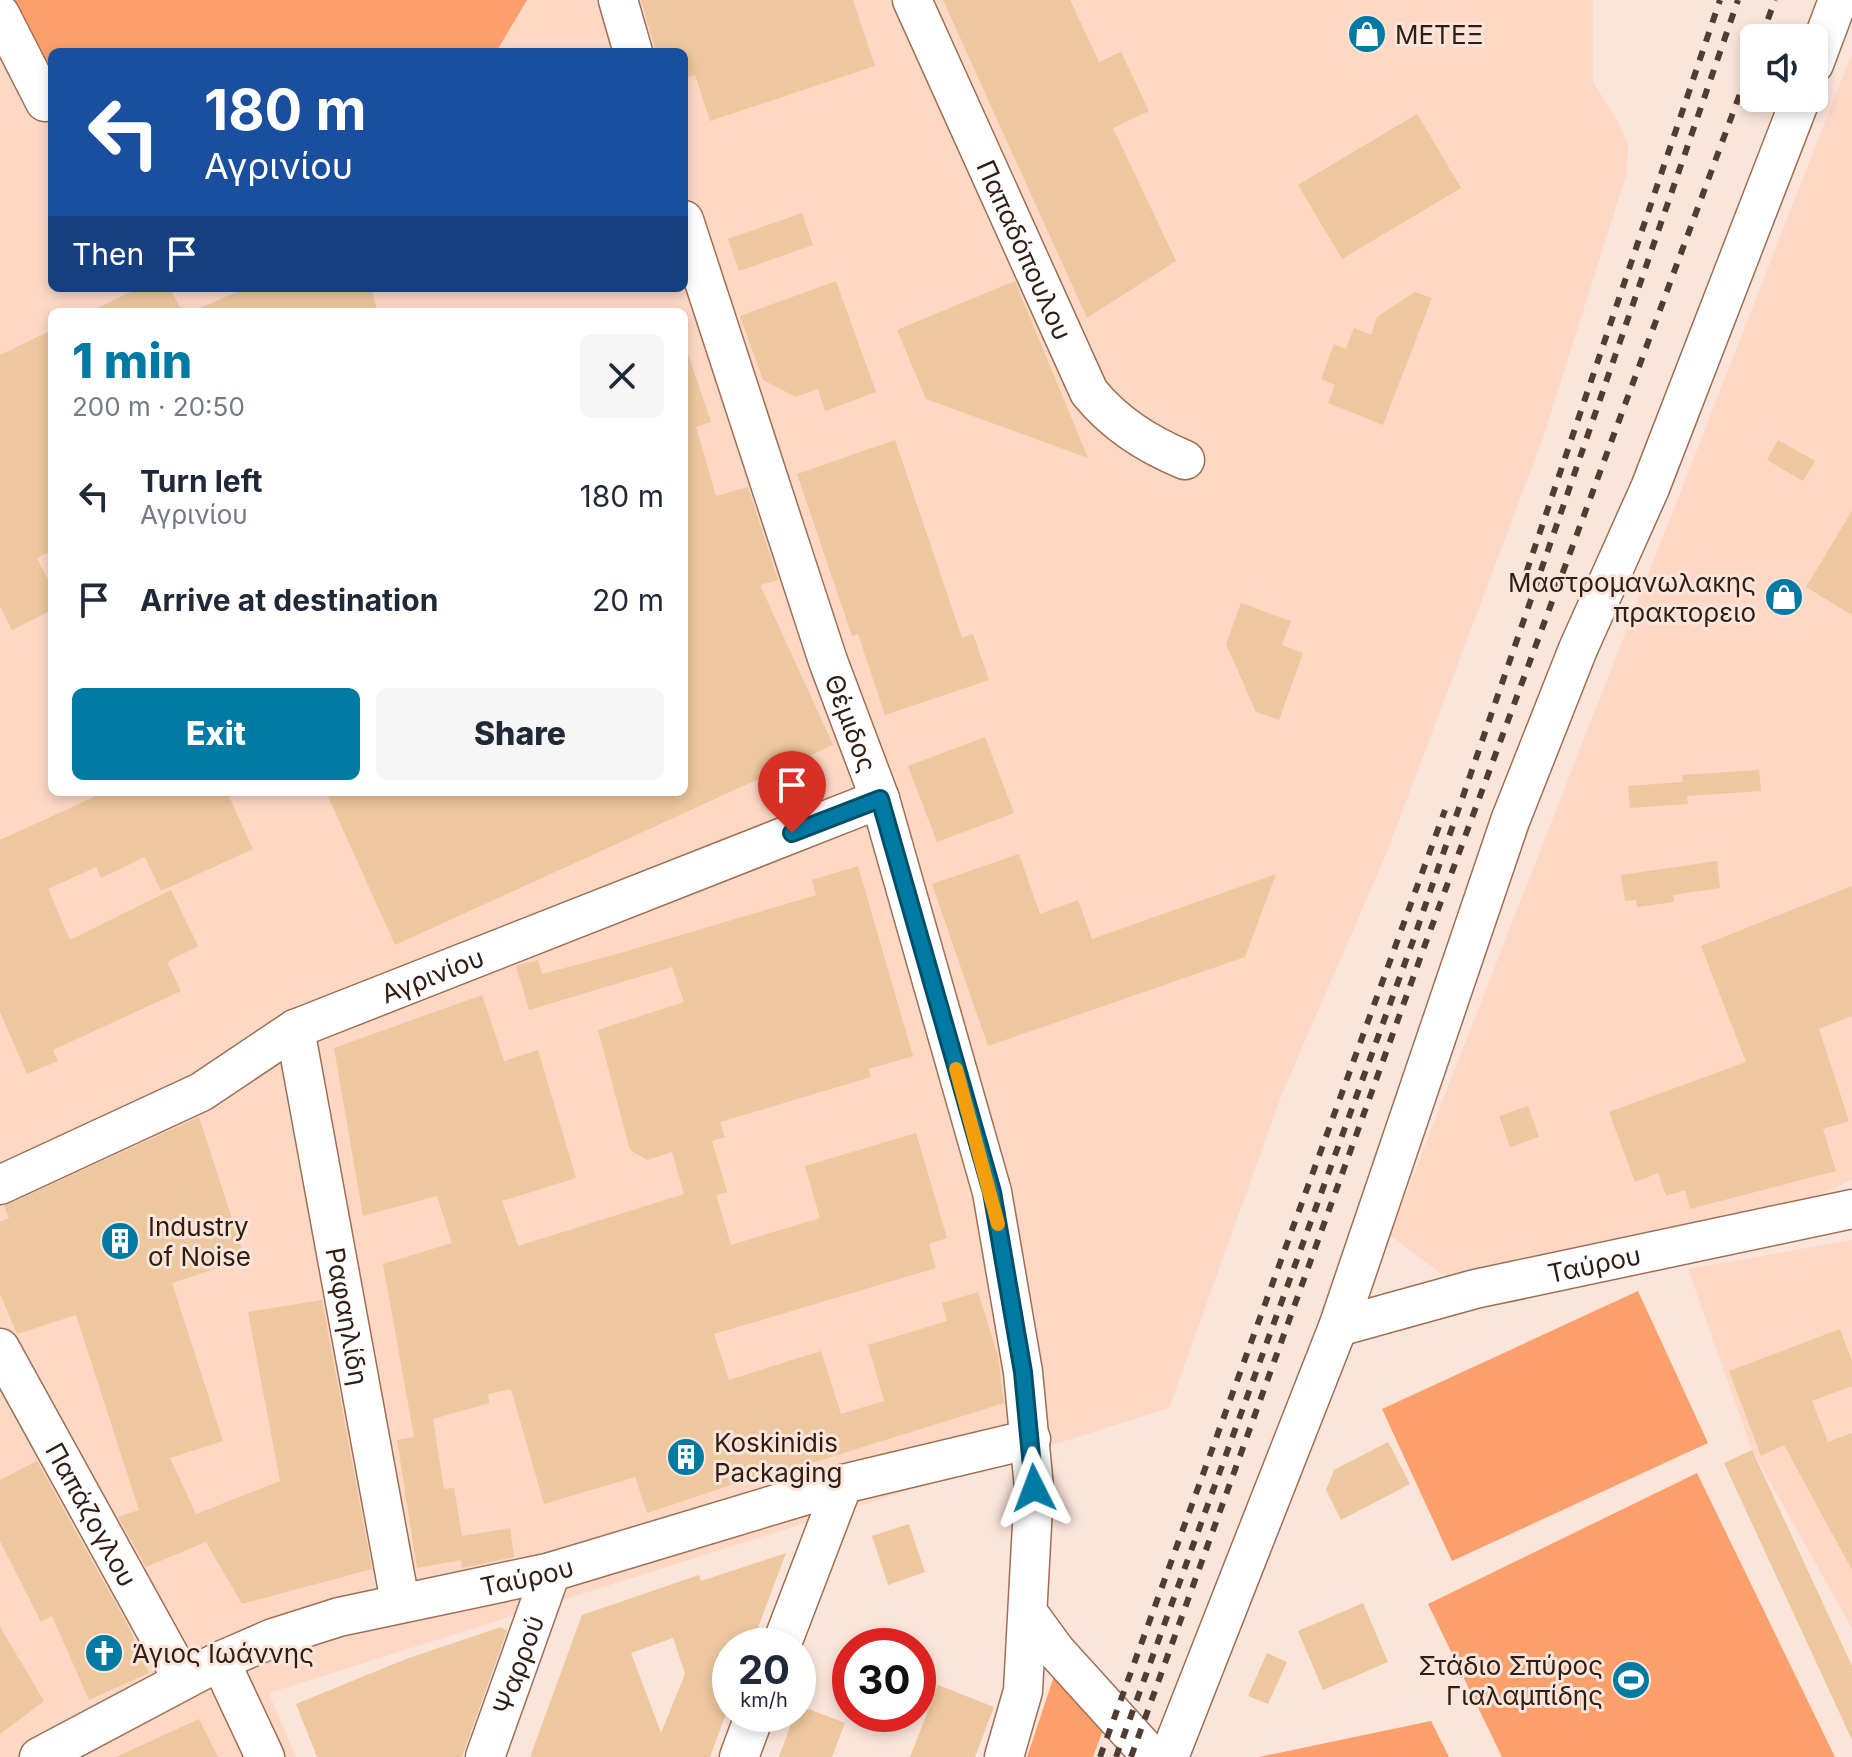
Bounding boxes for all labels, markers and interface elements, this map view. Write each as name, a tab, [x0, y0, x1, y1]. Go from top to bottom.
shop icon: ΜΕΤΕΞ	[1346, 13, 1388, 55]
place label: ΜΕΤΕΞ	[1395, 19, 1484, 50]
map controls	[1740, 24, 1828, 112]
button: sound	[1740, 24, 1828, 112]
text: 180 m	[204, 76, 367, 144]
icon: left	[72, 80, 176, 184]
text: Αγρινίου	[204, 144, 353, 188]
street label: Παπαδόπουλου	[971, 155, 1079, 344]
icon: arrive	[160, 232, 204, 276]
text: Then	[72, 236, 144, 272]
text: 1 min	[72, 331, 192, 390]
button: close	[580, 334, 664, 418]
text: 200 m · 20:50	[72, 391, 245, 422]
text: Turn left	[140, 463, 262, 499]
icon: left	[72, 474, 116, 518]
text: 180 m	[580, 478, 664, 514]
text: Αγρινίου	[140, 499, 248, 530]
place label: Μαστρομανωλακης πρακτορειο	[1508, 567, 1756, 628]
shop icon: Μαστρομανωλακης πρακτορειο	[1763, 576, 1805, 618]
icon: arrive	[72, 578, 116, 622]
text: Arrive at destination	[140, 582, 438, 618]
text: 20 m	[592, 582, 664, 618]
street label: Θέμιδος	[819, 670, 884, 776]
button: Exit	[72, 688, 360, 780]
button: Share	[376, 688, 664, 780]
pin	[758, 751, 826, 833]
icon: arrive	[770, 763, 814, 807]
street label: Αγρινίου	[376, 941, 488, 1009]
place label: Industry of Noise	[148, 1211, 251, 1272]
building icon: Industry of Noise	[99, 1220, 141, 1262]
street label: Ταύρου	[1545, 1239, 1644, 1289]
street label: Ραφαηλίδη	[320, 1245, 375, 1388]
place label: Koskinidis Packaging	[714, 1427, 842, 1488]
building icon: Koskinidis Packaging	[665, 1436, 707, 1478]
street label: Παπάζογλου	[40, 1437, 144, 1592]
position arrow	[992, 1446, 1076, 1530]
street label: Ταύρου	[478, 1551, 577, 1602]
street label: Ψαρρού	[486, 1611, 550, 1718]
speed limit sign: 30	[832, 1628, 936, 1732]
church icon: Άγιος Ιωάννης	[83, 1632, 125, 1674]
place label: Άγιος Ιωάννης	[132, 1638, 314, 1669]
text: 20	[738, 1645, 790, 1694]
place label: Στάδιο Σπύρος Γιαλαμπίδης	[1418, 1650, 1603, 1711]
sports icon: Στάδιο Σπύρος Γιαλαμπίδης	[1610, 1659, 1652, 1701]
text: km/h	[740, 1688, 788, 1712]

